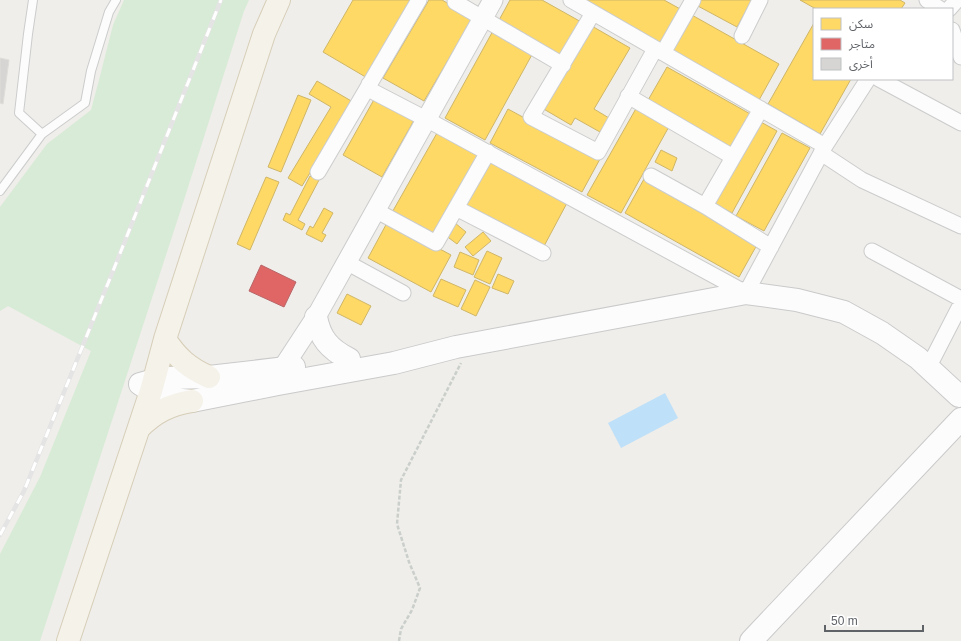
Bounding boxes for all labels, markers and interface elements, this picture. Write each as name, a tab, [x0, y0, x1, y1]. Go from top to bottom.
legend	[813, 8, 953, 80]
text: سكن	[849, 17, 873, 31]
text: متاجر	[848, 37, 875, 51]
text: أخرى	[849, 56, 873, 71]
scale bar	[825, 607, 923, 633]
text: 50 m	[831, 614, 858, 628]

